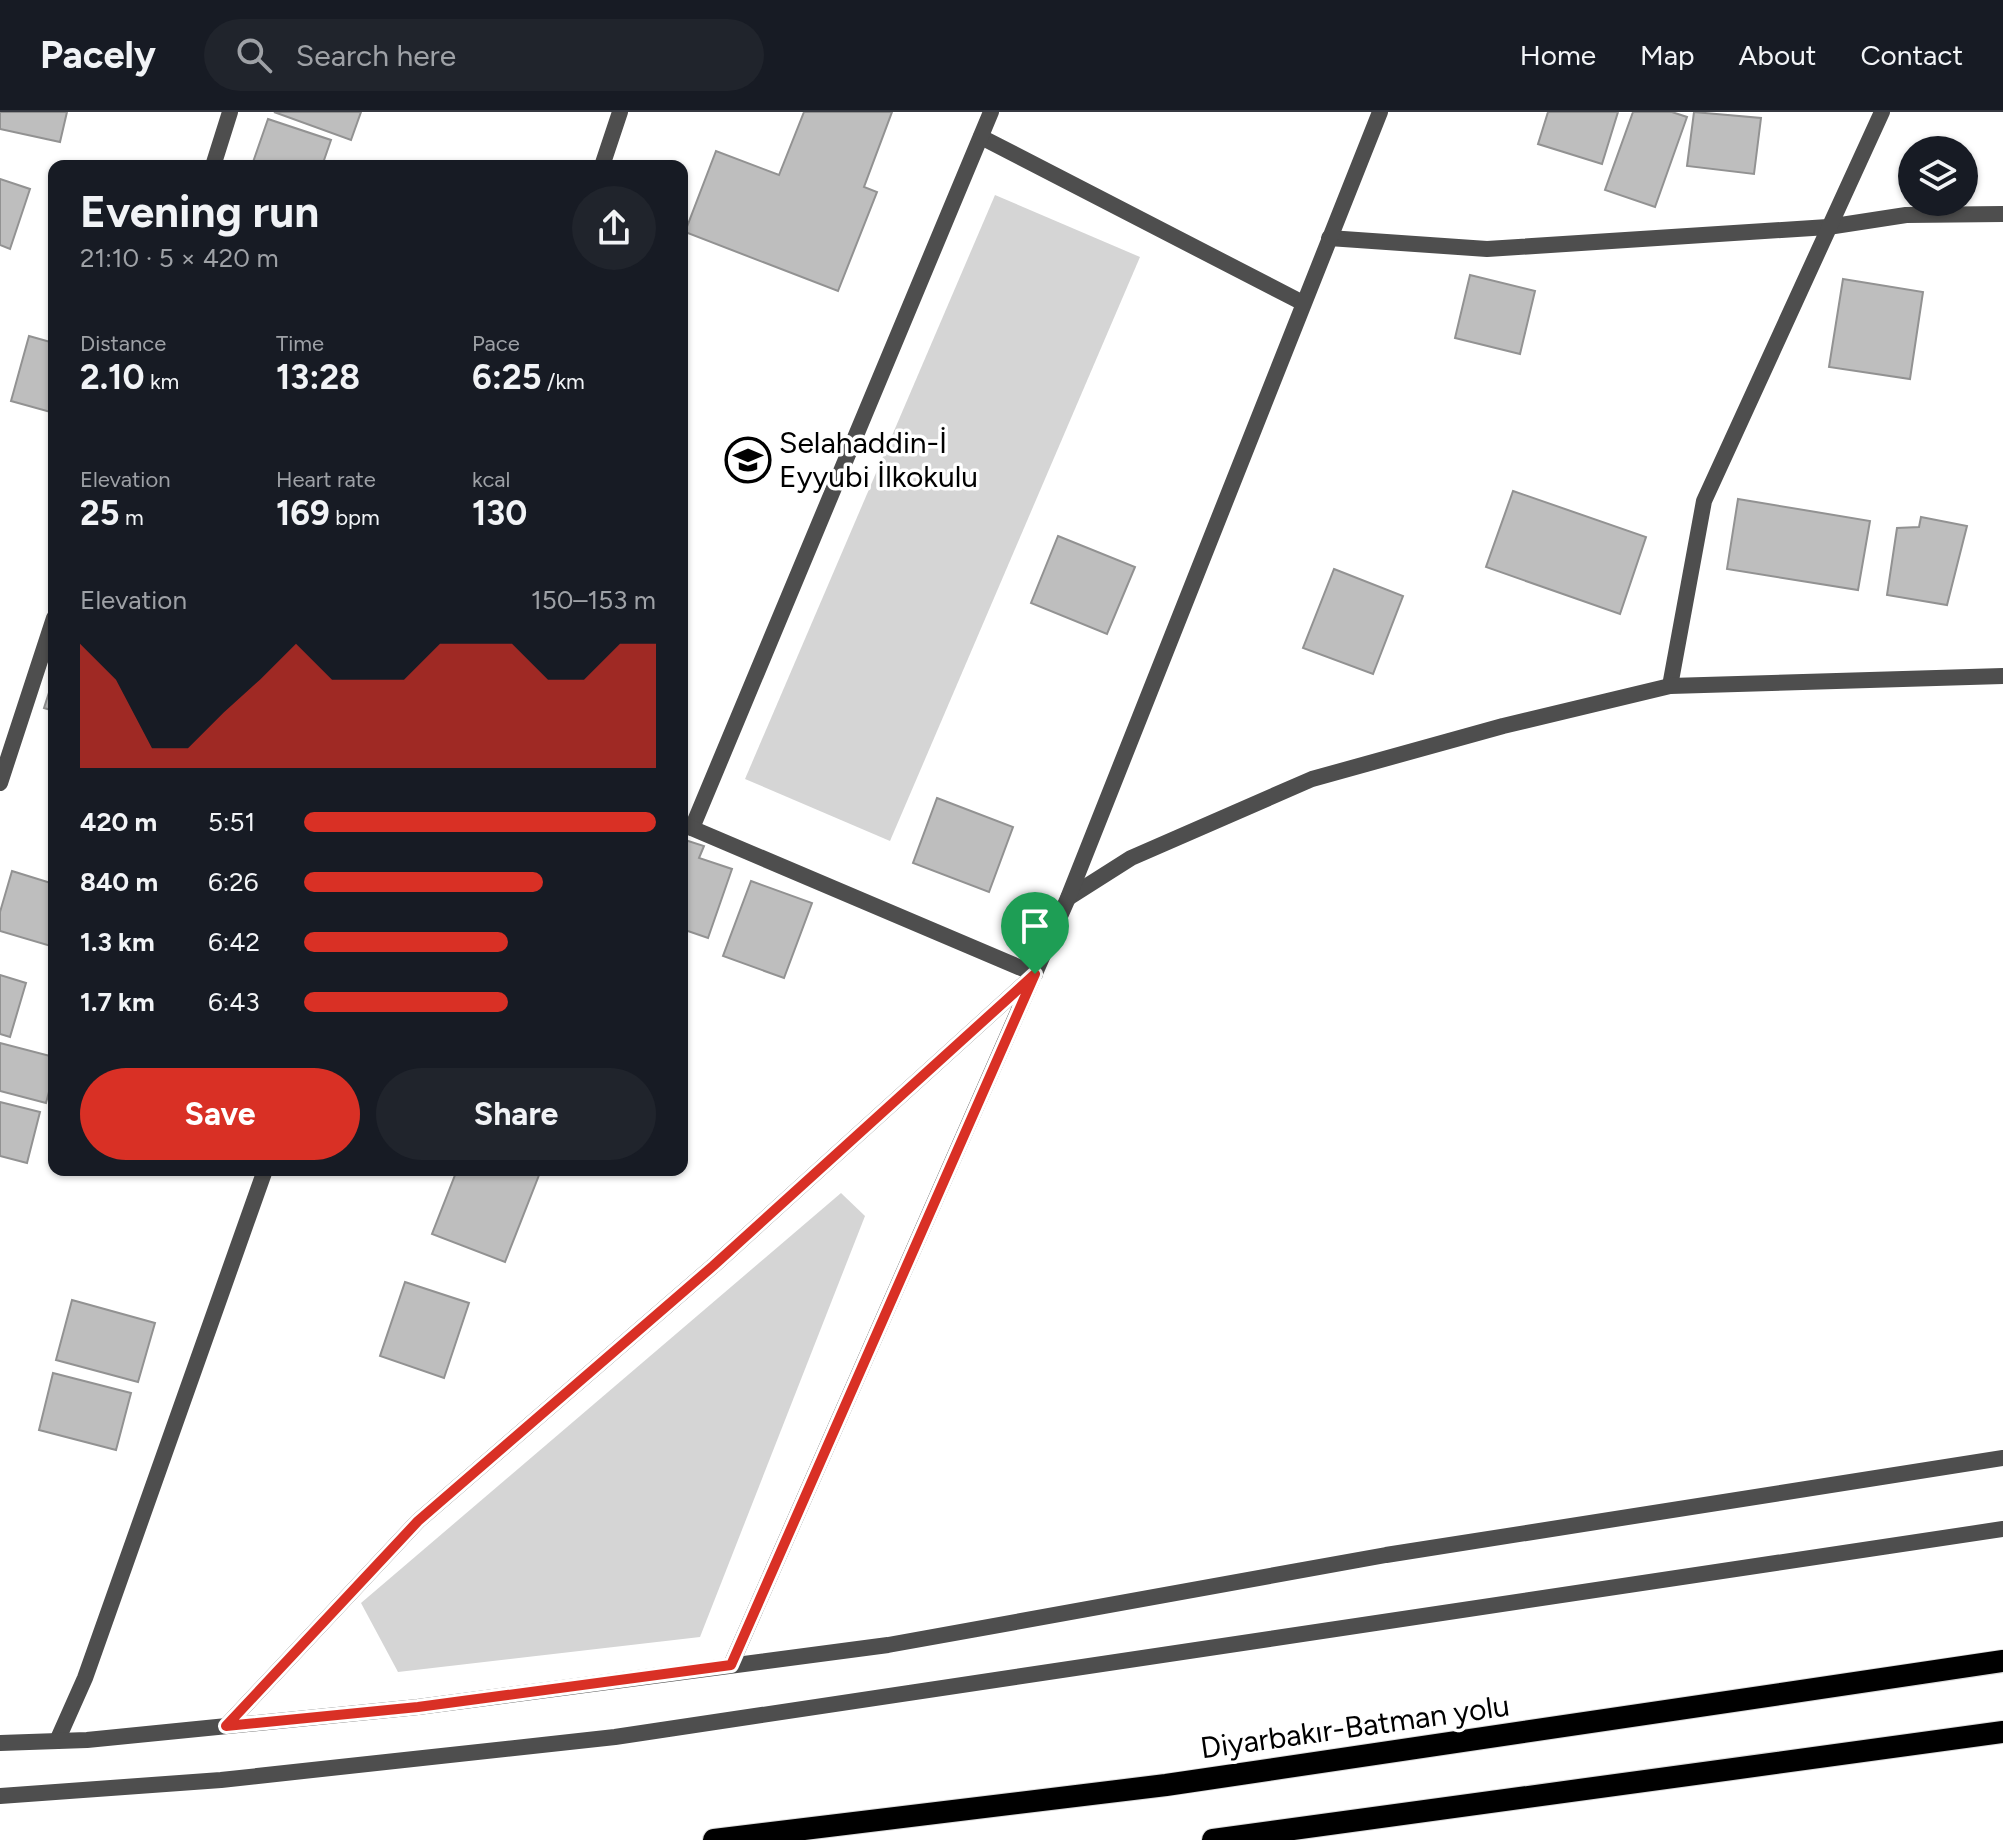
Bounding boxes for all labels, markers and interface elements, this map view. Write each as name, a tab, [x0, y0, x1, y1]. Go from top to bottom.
search box	[204, 19, 764, 91]
text: Pacely	[40, 32, 156, 78]
icon: search	[232, 33, 276, 77]
text: Search here	[296, 37, 456, 74]
text: Home	[1520, 38, 1596, 72]
text: Map	[1640, 38, 1695, 72]
text: About	[1739, 38, 1816, 72]
text: Contact	[1860, 38, 1963, 72]
map controls	[1898, 136, 1978, 216]
button: layers	[1898, 136, 1978, 216]
text: Evening run	[80, 185, 319, 238]
button: share	[572, 186, 656, 270]
text: 21:10 · 5 × 420 m	[80, 242, 279, 274]
text: Distance	[80, 330, 166, 357]
text: Time	[276, 330, 324, 357]
text: Pace	[472, 330, 520, 357]
text: 2.10	[80, 357, 145, 398]
text: 13:28	[276, 357, 360, 398]
text: 6:25	[472, 357, 541, 398]
text: km	[145, 368, 179, 395]
text: /km	[541, 368, 585, 395]
place label: Selahaddin-İ Eyyubi İlkokulu	[779, 424, 978, 495]
school or university icon: Selahaddin-İ Eyyubi İlkokulu	[724, 436, 772, 484]
text: Elevation	[80, 466, 170, 493]
text: Heart rate	[276, 466, 376, 493]
text: kcal	[472, 466, 510, 493]
text: 25	[80, 493, 119, 534]
text: 169	[276, 493, 330, 534]
text: 130	[472, 493, 527, 534]
text: m	[119, 504, 144, 531]
text: bpm	[330, 504, 380, 531]
text: Elevation	[80, 584, 187, 616]
text: 150–153 m	[531, 584, 656, 616]
text: 420 m	[80, 806, 157, 838]
text: 5:51	[208, 806, 255, 838]
text: 840 m	[80, 866, 158, 898]
text: 6:26	[208, 866, 259, 898]
pin	[1001, 892, 1069, 974]
icon: arrive	[1013, 904, 1057, 948]
text: 1.3 km	[80, 926, 155, 958]
text: 6:42	[208, 926, 260, 958]
text: 1.7 km	[80, 986, 155, 1018]
text: 6:43	[208, 986, 260, 1018]
button: Save	[80, 1068, 360, 1160]
button: Share	[376, 1068, 656, 1160]
street label: Diyarbakır-Batman yolu	[1198, 1686, 1512, 1767]

